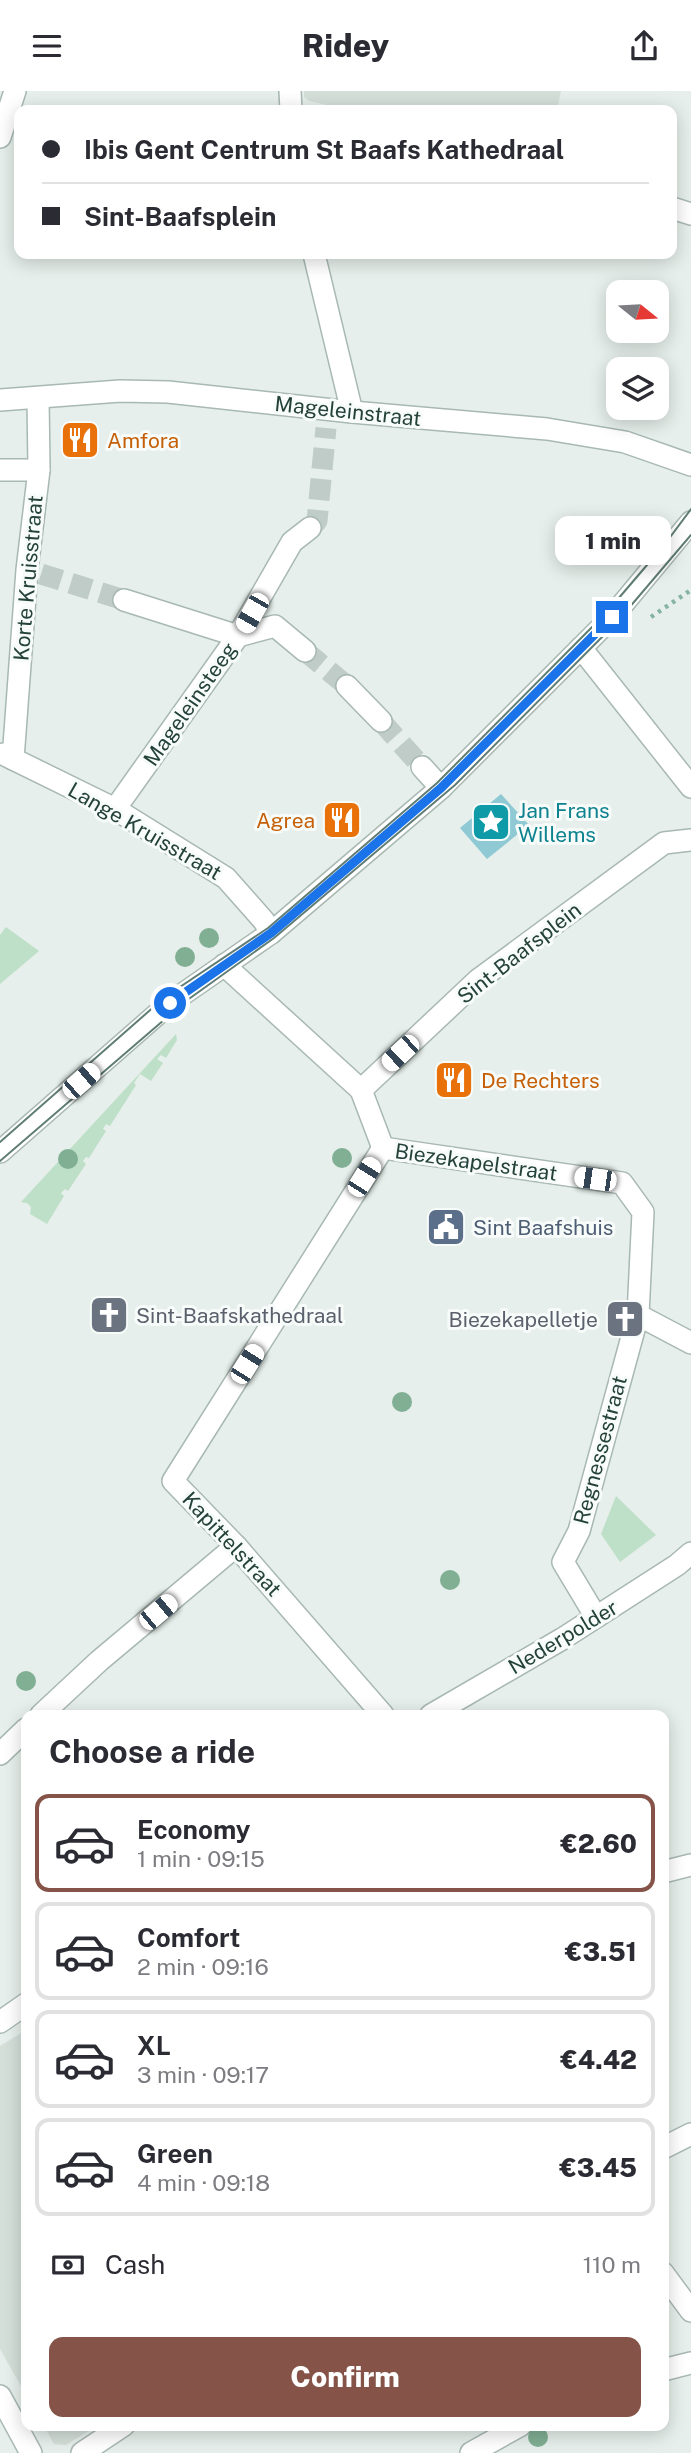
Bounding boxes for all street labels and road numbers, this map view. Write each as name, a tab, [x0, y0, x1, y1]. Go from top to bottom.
street label: Mageleinstraat	[274, 391, 422, 431]
street label: Korte Kruisstraat	[8, 494, 48, 662]
street label: Mageleinsteeg	[138, 637, 242, 771]
street label: Lange Kruisstraat	[64, 777, 226, 885]
street label: Sint-Baafsplein	[452, 897, 586, 1009]
street label: Biezekapelstraat	[393, 1138, 559, 1186]
street label: Regnessestraat	[568, 1373, 632, 1527]
street label: Kapittelstraat	[177, 1487, 287, 1601]
street label: Nederpolder	[504, 1595, 622, 1679]

